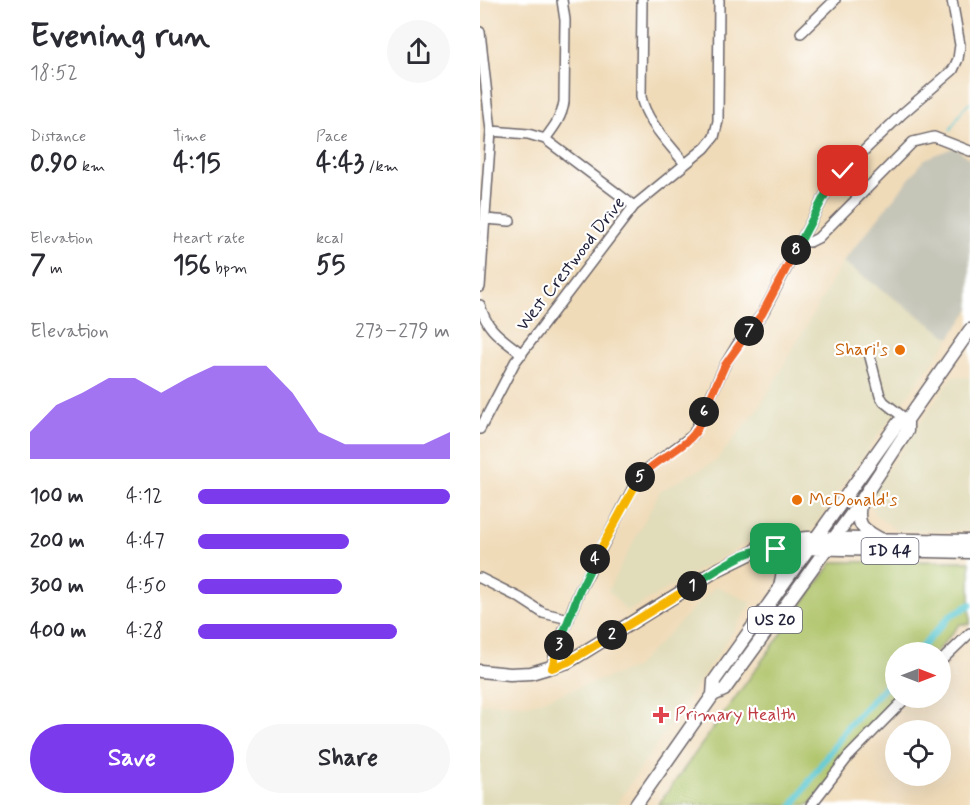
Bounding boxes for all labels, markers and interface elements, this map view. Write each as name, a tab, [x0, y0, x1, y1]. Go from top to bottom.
text: Evening run	[30, 15, 210, 59]
button: share	[387, 20, 450, 83]
text: 18:52	[30, 60, 78, 87]
text: Distance	[30, 126, 86, 147]
text: Time	[173, 126, 207, 147]
text: Pace	[316, 126, 348, 147]
pin	[817, 145, 868, 196]
text: 0.90	[30, 147, 78, 181]
text: 4:15	[173, 147, 221, 181]
text: 4:43	[316, 147, 364, 181]
icon: check	[826, 154, 859, 187]
text: km	[78, 156, 105, 177]
text: /km	[364, 156, 399, 177]
street label: West Crestwood Drive	[511, 192, 631, 336]
text: Elevation	[30, 228, 93, 249]
text: Heart rate	[173, 228, 245, 249]
text: kcal	[316, 228, 343, 249]
pin: 8	[781, 235, 811, 265]
text: 8	[791, 239, 801, 260]
text: 7	[30, 249, 46, 283]
text: 156	[173, 249, 211, 283]
text: 55	[316, 249, 345, 283]
text: m	[46, 258, 63, 279]
text: bpm	[211, 258, 247, 279]
pin: 7	[734, 316, 764, 346]
text: Elevation	[30, 318, 109, 345]
text: 273–279 m	[355, 318, 450, 345]
text: 7	[744, 320, 754, 341]
place label: Shari's	[835, 338, 888, 362]
marker: Shari's	[893, 343, 907, 357]
pin: 6	[689, 397, 719, 427]
text: 6	[700, 401, 708, 422]
pin: 5	[625, 462, 655, 492]
text: 5	[635, 466, 645, 487]
text: 100 m	[30, 483, 84, 510]
text: 4:12	[126, 483, 162, 510]
place label: McDonald's	[809, 488, 897, 512]
marker: McDonald's	[790, 493, 804, 507]
pin	[750, 523, 801, 574]
text: 200 m	[30, 528, 85, 555]
text: 4:47	[126, 528, 165, 555]
icon: arrive	[759, 532, 792, 565]
road number: ID 44	[862, 538, 918, 564]
pin: 4	[580, 544, 610, 574]
text: 4	[590, 548, 600, 569]
pin: 1	[677, 571, 707, 601]
text: 300 m	[30, 573, 84, 600]
text: 4:50	[126, 573, 166, 600]
text: 1	[688, 575, 696, 596]
road number: US 20	[748, 607, 802, 633]
text: 400 m	[30, 618, 86, 645]
text: 4:28	[126, 618, 164, 645]
pin: 2	[597, 620, 627, 650]
text: 2	[608, 624, 616, 645]
pin: 3	[544, 630, 574, 660]
text: 3	[555, 634, 563, 655]
north arrow	[885, 642, 951, 708]
map controls	[885, 642, 951, 786]
place label: Primary Health	[675, 703, 796, 727]
marker: Primary Health	[652, 706, 670, 724]
button: locate	[885, 720, 951, 786]
button: Save	[30, 724, 234, 793]
button: Share	[246, 724, 450, 793]

